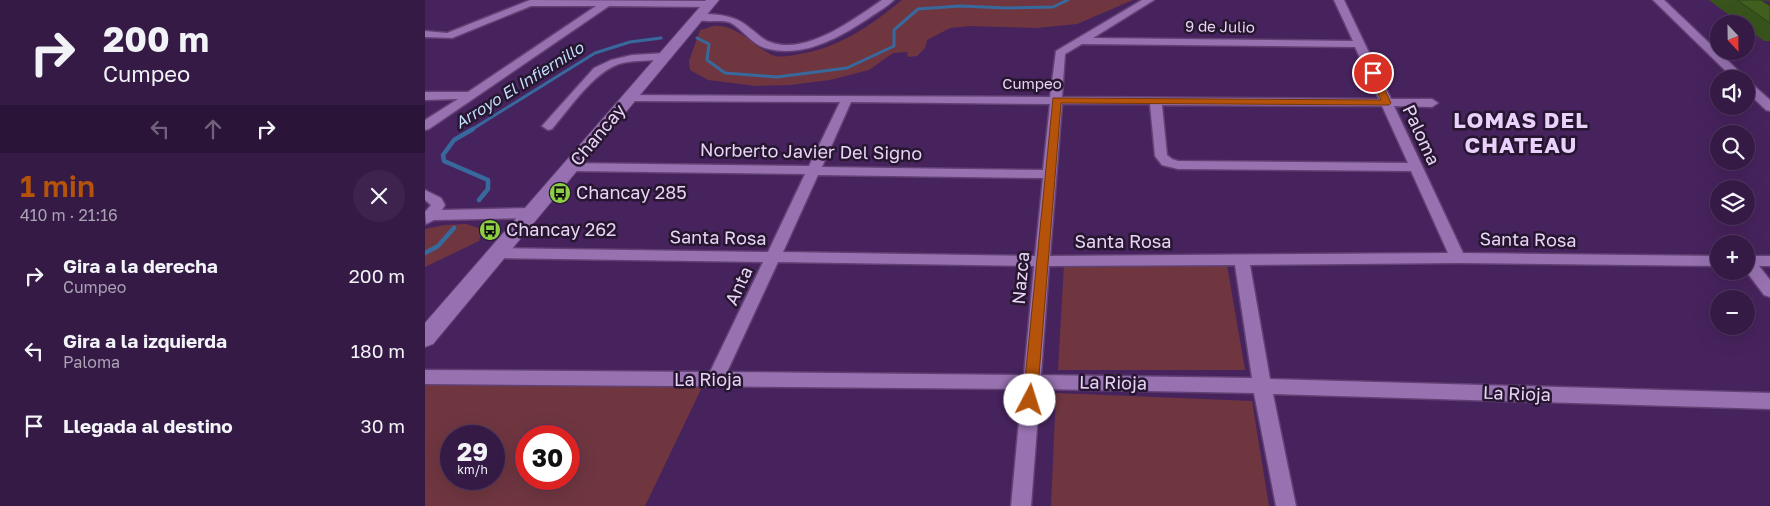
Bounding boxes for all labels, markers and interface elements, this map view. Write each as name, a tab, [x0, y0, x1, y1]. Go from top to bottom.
north arrow	[1710, 15, 1755, 60]
map controls	[1710, 15, 1755, 335]
street label: 9 de Julio	[1185, 16, 1255, 36]
text: 200 m	[103, 18, 209, 60]
icon: right	[20, 20, 85, 85]
water label: Arroyo El Infiernillo	[451, 37, 588, 133]
pin	[1352, 52, 1394, 94]
icon: arrive	[1359, 59, 1387, 87]
text: Cumpeo	[103, 60, 190, 87]
button: sound	[1710, 70, 1755, 115]
street label: Cumpeo	[1002, 74, 1062, 92]
street label: Chancay	[565, 99, 630, 170]
street label: Paloma	[1398, 101, 1445, 168]
district label: LOMAS DEL CHATEAU	[1453, 106, 1589, 158]
icon: left	[146, 115, 174, 143]
icon: ahead	[199, 115, 227, 143]
icon: right	[252, 115, 280, 143]
button: search	[1710, 125, 1755, 170]
street label: Norberto Javier Del Signo	[700, 138, 922, 164]
text: 1 min	[20, 168, 95, 204]
button: close	[353, 170, 405, 222]
button: layers	[1710, 180, 1755, 225]
bus stop icon: Chancay 285	[548, 181, 572, 205]
place label: Chancay 285	[576, 181, 687, 203]
text: 410 m · 21:16	[20, 205, 118, 225]
bus stop icon: Chancay 262	[478, 218, 502, 242]
place label: Chancay 262	[506, 218, 617, 240]
street label: Santa Rosa	[669, 225, 767, 249]
street label: Santa Rosa	[1479, 227, 1577, 251]
street label: Santa Rosa	[1074, 230, 1172, 252]
button: +	[1710, 235, 1755, 280]
street label: Nazca	[1007, 251, 1033, 305]
text: Gira a la derecha	[63, 254, 218, 277]
icon: right	[20, 262, 48, 290]
street label: Anta	[720, 263, 757, 309]
text: 200 m	[349, 264, 405, 287]
text: Cumpeo	[63, 277, 126, 297]
button: −	[1710, 290, 1755, 335]
text: Gira a la izquierda	[63, 329, 227, 352]
icon: left	[20, 337, 48, 365]
text: 180 m	[351, 339, 405, 362]
text: Paloma	[63, 352, 120, 372]
street label: La Rioja	[674, 368, 742, 390]
street label: La Rioja	[1079, 370, 1147, 394]
position arrow	[1003, 373, 1055, 425]
street label: La Rioja	[1483, 381, 1551, 405]
icon: arrive	[20, 412, 48, 440]
text: Llegada al destino	[63, 414, 233, 437]
text: 30 m	[361, 414, 405, 437]
speed limit sign: 30	[515, 425, 580, 490]
text: 29	[457, 436, 488, 467]
text: km/h	[457, 462, 488, 477]

